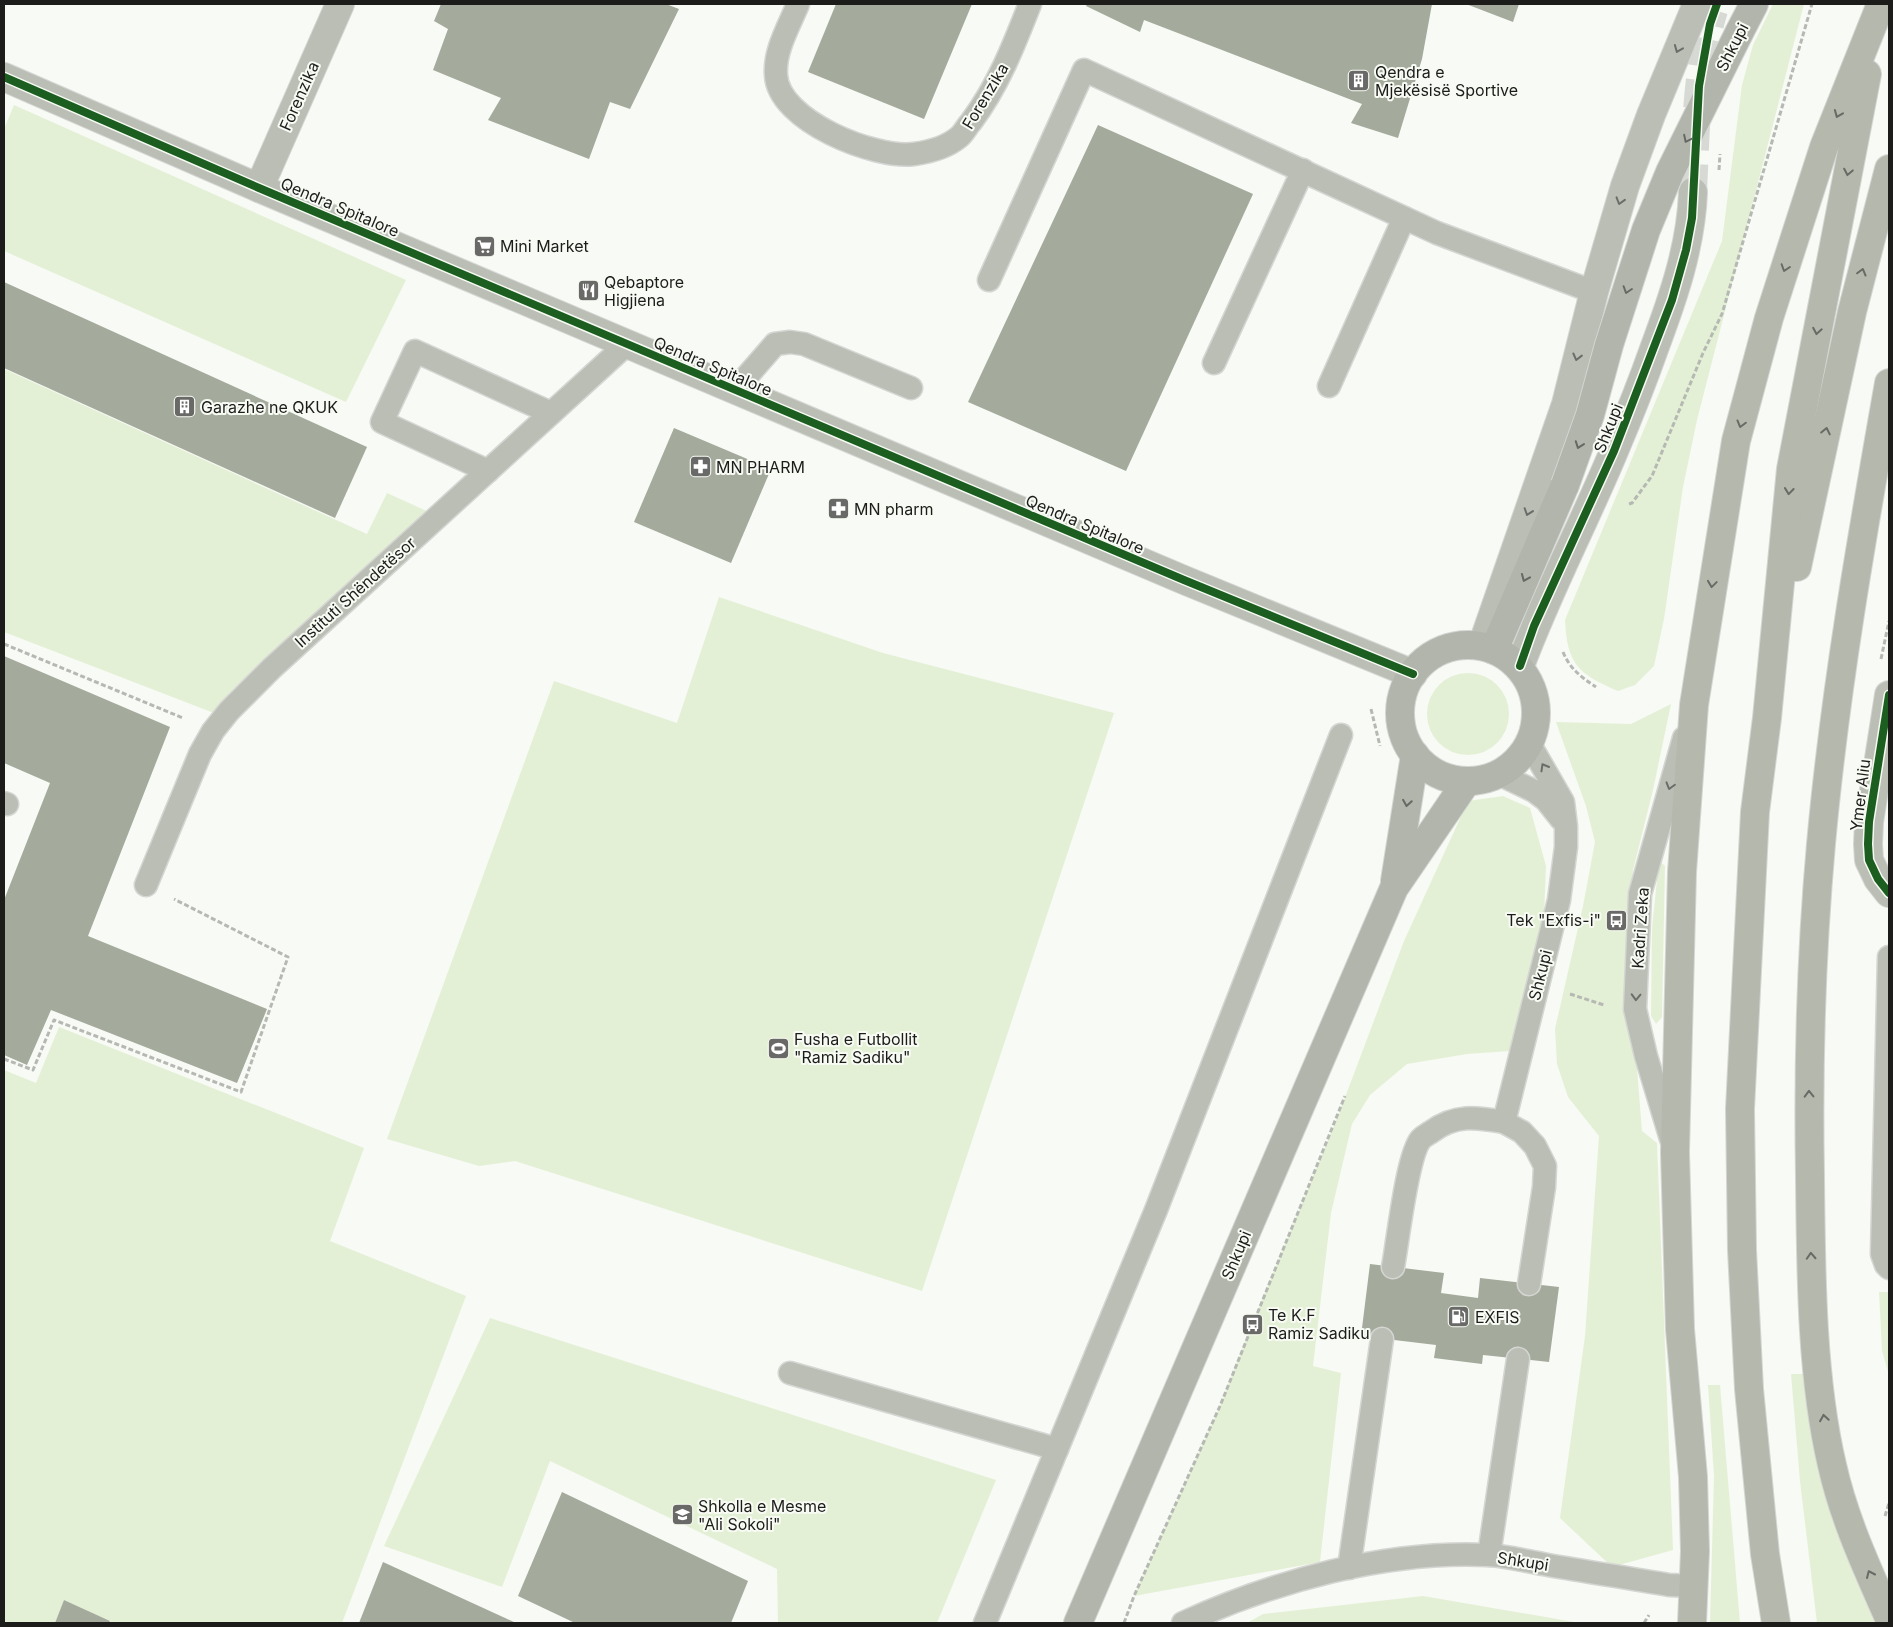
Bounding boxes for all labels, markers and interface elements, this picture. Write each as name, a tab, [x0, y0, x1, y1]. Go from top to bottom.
street label: Shkupi	[1711, 19, 1753, 75]
one-way arrow	[1674, 44, 1684, 52]
street label: Forenzika	[275, 58, 323, 134]
street label: Forenzika	[958, 59, 1012, 133]
place label: Qendra e Mjekësisë Sportive	[1375, 62, 1518, 100]
building icon: Qendra e Mjekësisë Sportive	[1347, 69, 1371, 93]
one-way arrow	[1833, 109, 1844, 118]
one-way arrow	[1682, 134, 1693, 143]
one-way arrow	[1843, 167, 1853, 176]
street label: Qendra Spitalore	[278, 173, 402, 241]
one-way arrow	[1616, 196, 1626, 204]
supermarket icon: Mini Market	[472, 234, 496, 258]
place label: Mini Market	[500, 236, 589, 256]
one-way arrow	[1781, 263, 1791, 272]
one-way arrow	[1857, 269, 1867, 277]
place label: Qebaptore Higjiena	[604, 272, 684, 310]
restaurant icon: Qebaptore Higjiena	[576, 279, 600, 303]
one-way arrow	[1622, 285, 1632, 293]
one-way arrow	[1812, 327, 1822, 336]
street label: Qendra Spitalore	[651, 332, 775, 400]
one-way arrow	[1573, 353, 1583, 361]
building icon: Garazhe ne QKUK	[173, 395, 197, 419]
place label: Garazhe ne QKUK	[201, 397, 338, 417]
street label: Shkupi	[1589, 400, 1627, 456]
one-way arrow	[1736, 420, 1746, 428]
one-way arrow	[1820, 426, 1831, 435]
one-way arrow	[1575, 440, 1585, 449]
pharmacy icon: MN PHARM	[688, 455, 712, 479]
place label: MN PHARM	[716, 457, 805, 477]
one-way arrow	[1784, 487, 1795, 495]
street label: Qendra Spitalore	[1023, 490, 1147, 558]
pharmacy icon: MN pharm	[826, 497, 850, 521]
place label: MN pharm	[854, 499, 934, 519]
one-way arrow	[1524, 507, 1534, 516]
street label: Instituti Shëndetësor	[290, 532, 420, 652]
one-way arrow	[1521, 573, 1532, 582]
one-way arrow	[1707, 580, 1718, 588]
street label: Ymer Aliu	[1846, 758, 1874, 832]
one-way arrow	[1540, 764, 1550, 773]
one-way arrow	[1666, 781, 1676, 790]
one-way arrow	[1403, 799, 1413, 807]
street label: Kadri Zeka	[1627, 887, 1653, 969]
bus stop icon: Tek "Exfis-i"	[1605, 908, 1629, 932]
place label: Tek "Exfis-i"	[1506, 910, 1601, 930]
street label: Shkupi	[1524, 948, 1556, 1002]
one-way arrow	[1631, 993, 1641, 1001]
place label: Fusha e Futbollit "Ramiz Sadiku"	[794, 1029, 917, 1067]
sports icon: Fusha e Futbollit "Ramiz Sadiku"	[766, 1036, 790, 1060]
one-way arrow	[1804, 1090, 1814, 1098]
street label: Shkupi	[1217, 1227, 1255, 1283]
one-way arrow	[1806, 1252, 1817, 1260]
place label: Te K.F Ramiz Sadiku	[1268, 1305, 1370, 1343]
fuel station icon: EXFIS	[1447, 1305, 1471, 1329]
place label: EXFIS	[1475, 1307, 1520, 1327]
bus stop icon: Te K.F Ramiz Sadiku	[1240, 1312, 1264, 1336]
one-way arrow	[1819, 1414, 1830, 1422]
place label: Shkolla e Mesme "Ali Sokoli"	[698, 1496, 826, 1534]
school or university icon: Shkolla e Mesme "Ali Sokoli"	[670, 1503, 694, 1527]
street label: Shkupi	[1496, 1547, 1550, 1575]
one-way arrow	[1865, 1570, 1876, 1579]

